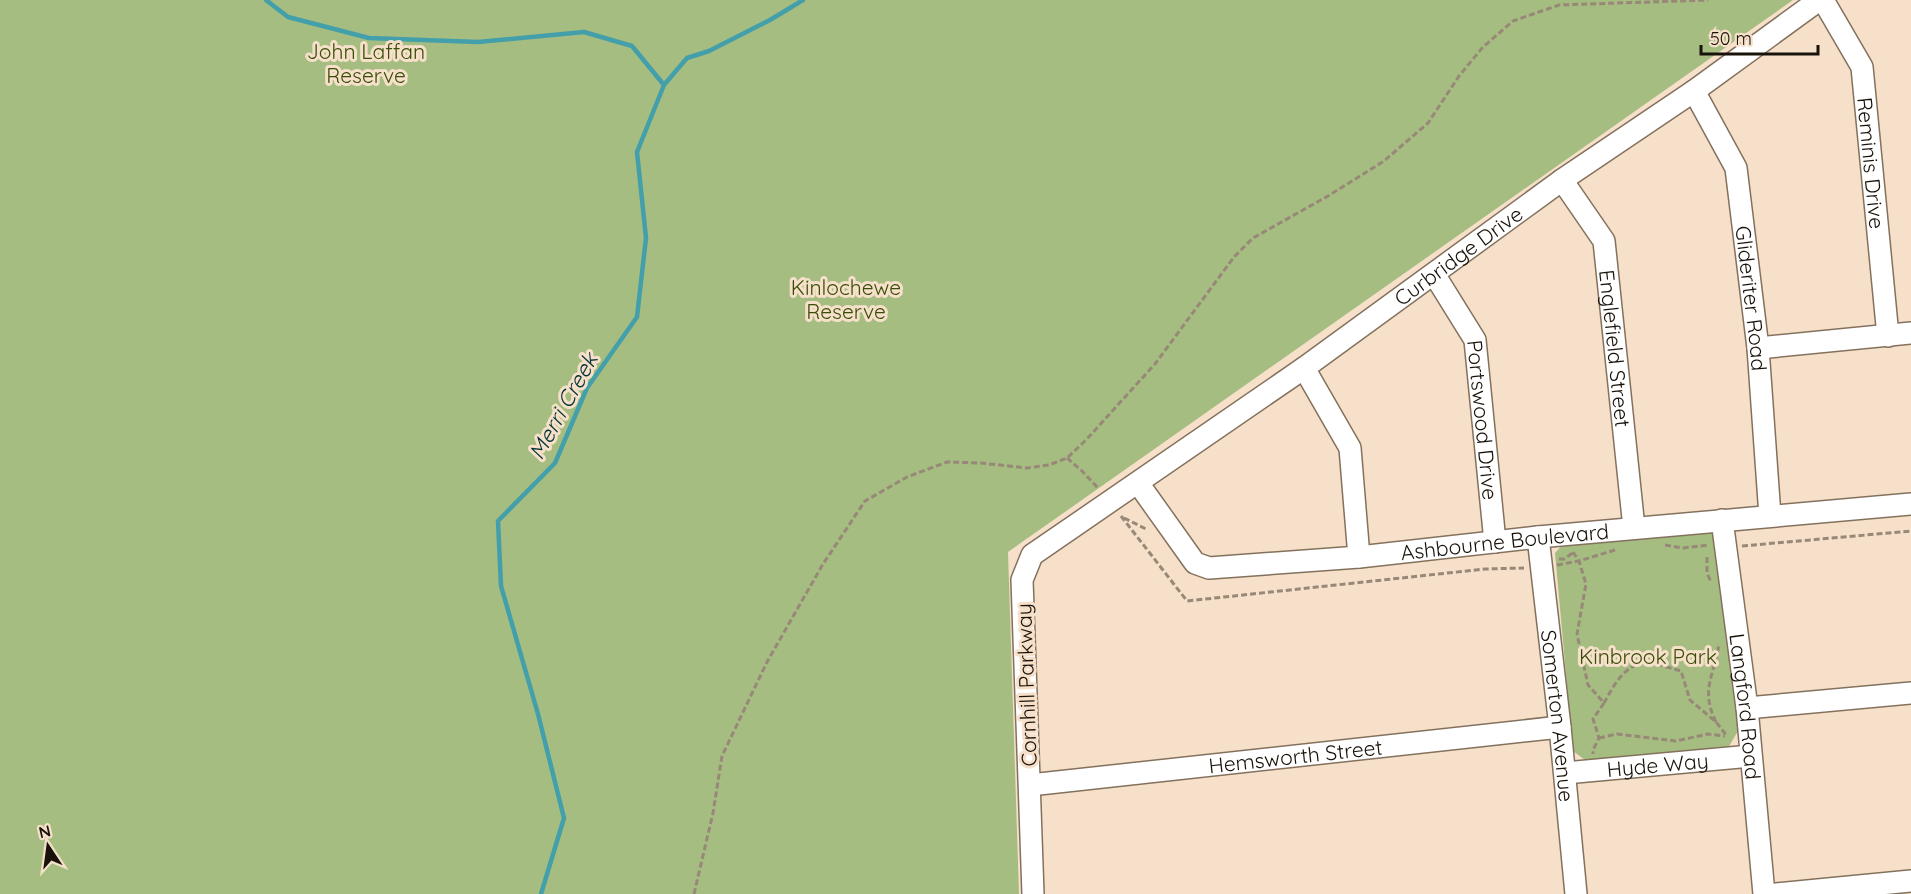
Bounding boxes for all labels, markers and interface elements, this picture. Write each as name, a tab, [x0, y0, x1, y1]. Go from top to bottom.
scale bar	[1701, 18, 1818, 56]
text: 50 m	[1710, 27, 1752, 50]
park label: John Laffan Reserve	[307, 38, 425, 88]
street label: Reminis Drive	[1852, 96, 1891, 230]
street label: Curbridge Drive	[1389, 200, 1528, 311]
street label: Glideriter Road	[1730, 224, 1773, 372]
street label: Englefield Street	[1594, 268, 1636, 428]
park label: Kinlochewe Reserve	[791, 274, 901, 324]
street label: Portswood Drive	[1462, 339, 1504, 501]
water label: Merri Creek	[522, 346, 605, 464]
street label: Ashbourne Boulevard	[1399, 518, 1610, 565]
street label: Cornhill Parkway	[1010, 603, 1042, 767]
street label: Somerton Avenue	[1536, 628, 1580, 803]
street label: Langford Road	[1724, 632, 1766, 781]
park label: Kinbrook Park	[1579, 643, 1717, 669]
street label: Hemsworth Street	[1207, 734, 1384, 778]
street label: Hyde Way	[1606, 747, 1710, 782]
north arrow	[18, 816, 78, 876]
text: N	[37, 820, 53, 842]

